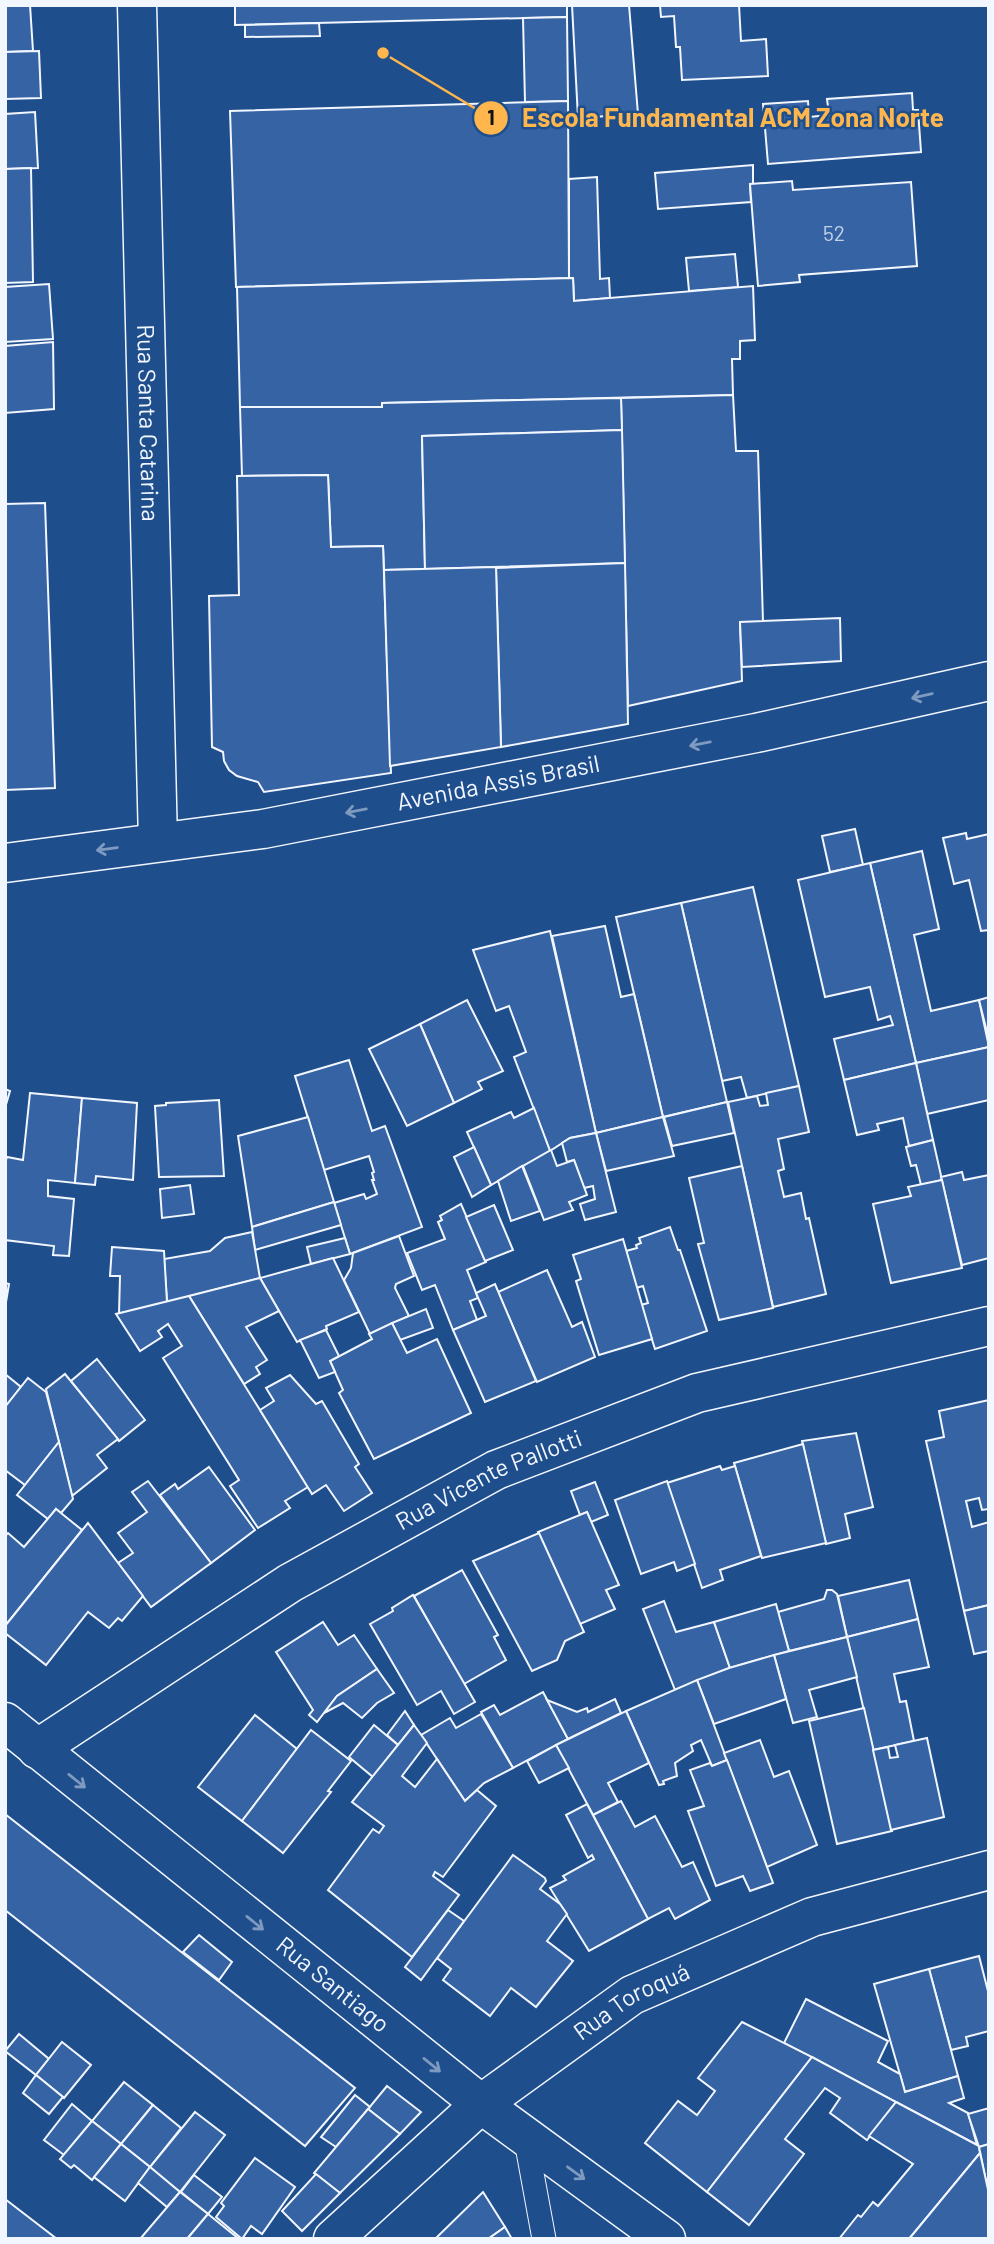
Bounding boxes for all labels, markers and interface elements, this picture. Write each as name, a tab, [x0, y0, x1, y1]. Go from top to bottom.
callout: Escola Fundamental ACM Zona Norte	[474, 95, 958, 142]
text: Escola Fundamental ACM Zona Norte	[522, 101, 944, 132]
text: 1	[487, 104, 495, 129]
house number: 52	[823, 220, 845, 245]
street label: Rua Santa Catarina	[132, 324, 166, 522]
one-way arrow	[911, 689, 934, 703]
one-way arrow	[689, 737, 712, 751]
street label: Avenida Assis Brasil	[394, 748, 602, 816]
one-way arrow	[345, 805, 368, 818]
one-way arrow	[97, 843, 119, 856]
street label: Rua Vicente Pallotti	[390, 1423, 586, 1535]
one-way arrow	[68, 1773, 86, 1789]
one-way arrow	[245, 1916, 263, 1931]
street label: Rua Santiago	[271, 1930, 396, 2038]
street label: Rua Toroquá	[567, 1956, 693, 2046]
one-way arrow	[423, 2058, 441, 2073]
one-way arrow	[566, 2165, 585, 2180]

